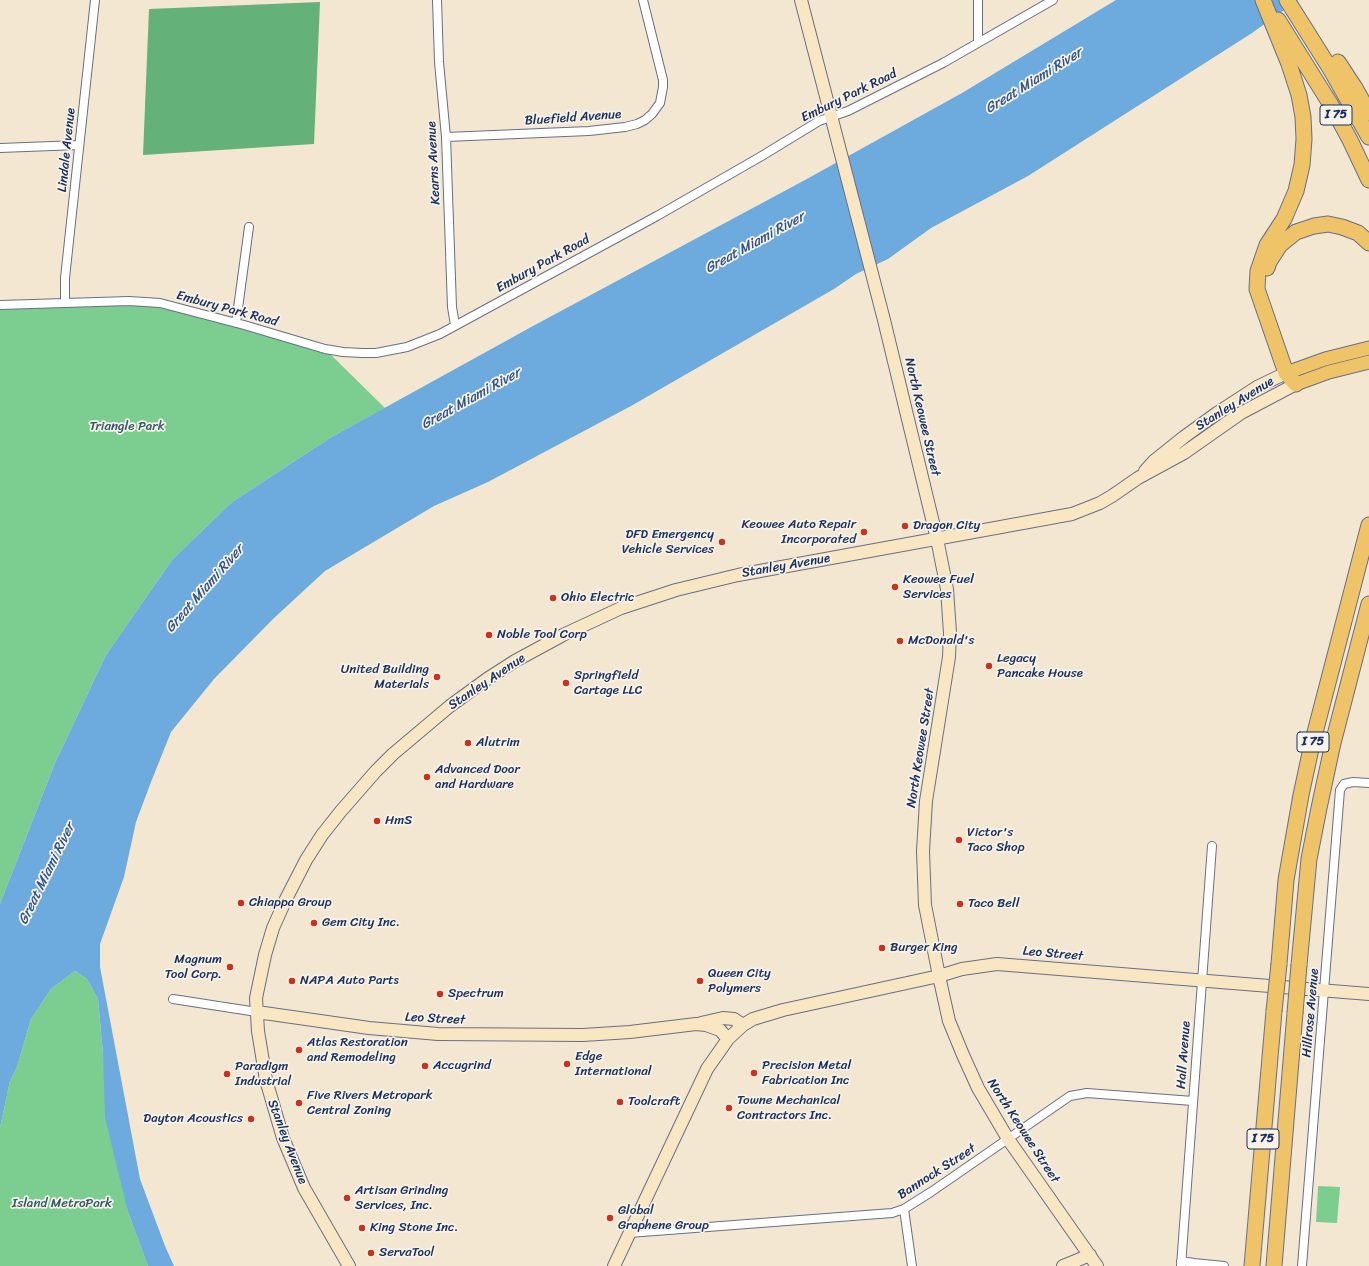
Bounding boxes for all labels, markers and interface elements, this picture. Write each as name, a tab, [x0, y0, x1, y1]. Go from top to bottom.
water label: Great Miami River	[983, 45, 1085, 117]
street label: Embury Park Road	[799, 66, 899, 126]
road number: I 75	[1320, 105, 1352, 125]
street label: Lindale Avenue	[55, 107, 79, 193]
street label: Bluefield Avenue	[524, 107, 622, 129]
street label: Kearns Avenue	[424, 121, 444, 205]
water label: Great Miami River	[702, 209, 808, 277]
street label: Embury Park Road	[494, 232, 592, 296]
street label: Embury Park Road	[175, 288, 279, 330]
street label: North Keowee Street	[901, 356, 943, 478]
water label: Great Miami River	[418, 365, 524, 433]
street label: Stanley Avenue	[1193, 374, 1277, 434]
park label: Triangle Park	[89, 419, 165, 435]
place label: Keowee Auto Repair Incorporated	[741, 517, 856, 548]
place label: Dragon City	[913, 518, 980, 534]
marker: Dragon City	[900, 521, 910, 531]
place label: DFD Emergency Vehicle Services	[622, 527, 714, 558]
marker: Keowee Auto Repair Incorporated	[859, 527, 869, 537]
marker: DFD Emergency Vehicle Services	[717, 537, 727, 547]
water label: Great Miami River	[162, 542, 248, 636]
street label: Stanley Avenue	[741, 551, 831, 581]
place label: Keowee Fuel Services	[903, 572, 974, 603]
marker: Keowee Fuel Services	[890, 582, 900, 592]
place label: Ohio Electric	[561, 590, 635, 606]
marker: Ohio Electric	[548, 593, 558, 603]
place label: Noble Tool Corp	[497, 627, 587, 643]
marker: Noble Tool Corp	[484, 630, 494, 640]
place label: McDonald's	[908, 633, 974, 649]
marker: McDonald's	[895, 636, 905, 646]
street label: Stanley Avenue	[446, 651, 528, 713]
place label: Legacy Pancake House	[997, 651, 1083, 682]
marker: Legacy Pancake House	[984, 661, 994, 671]
place label: United Building Materials	[341, 662, 429, 693]
place label: Springfield Cartage LLC	[574, 668, 642, 699]
marker: United Building Materials	[432, 672, 442, 682]
marker: Springfield Cartage LLC	[561, 678, 571, 688]
street label: North Keowee Street	[904, 687, 938, 809]
road number: I 75	[1297, 732, 1329, 752]
place label: Alutrim	[476, 735, 520, 751]
marker: Alutrim	[463, 738, 473, 748]
place label: Advanced Door and Hardware	[435, 762, 520, 793]
marker: Advanced Door and Hardware	[422, 772, 432, 782]
place label: HmS	[385, 813, 412, 829]
marker: HmS	[372, 816, 382, 826]
water label: Great Miami River	[15, 821, 79, 927]
place label: Victor's Taco Shop	[967, 825, 1024, 856]
marker: Victor's Taco Shop	[954, 835, 964, 845]
place label: Chiappa Group	[249, 895, 332, 911]
place label: Taco Bell	[968, 896, 1019, 912]
marker: Chiappa Group	[236, 898, 246, 908]
marker: Taco Bell	[955, 899, 965, 909]
place label: Gem City Inc.	[322, 915, 400, 931]
marker: Gem City Inc.	[309, 918, 319, 928]
place label: Burger King	[890, 940, 958, 956]
marker: Burger King	[877, 943, 887, 953]
street label: Leo Street	[1022, 944, 1084, 964]
place label: Magnum Tool Corp.	[165, 952, 222, 983]
marker: Magnum Tool Corp.	[225, 962, 235, 972]
place label: Queen City Polymers	[708, 966, 771, 997]
street label: Hillrose Avenue	[1299, 968, 1323, 1058]
place label: NAPA Auto Parts	[300, 973, 399, 989]
marker: NAPA Auto Parts	[287, 976, 297, 986]
marker: Queen City Polymers	[695, 976, 705, 986]
place label: Spectrum	[448, 986, 504, 1002]
marker: Spectrum	[435, 989, 445, 999]
street label: Leo Street	[404, 1010, 466, 1028]
street label: Hall Avenue	[1174, 1021, 1194, 1089]
place label: Atlas Restoration and Remodeling	[307, 1035, 408, 1066]
marker: Atlas Restoration and Remodeling	[294, 1045, 304, 1055]
place label: Edge International	[575, 1049, 652, 1080]
place label: Accugrind	[433, 1058, 491, 1074]
place label: Precision Metal Fabrication Inc	[762, 1058, 851, 1089]
place label: Paradigm Industrial	[235, 1059, 291, 1090]
marker: Edge International	[562, 1059, 572, 1069]
marker: Accugrind	[420, 1061, 430, 1071]
marker: Precision Metal Fabrication Inc	[749, 1068, 759, 1078]
marker: Paradigm Industrial	[222, 1069, 232, 1079]
street label: North Keowee Street	[983, 1076, 1063, 1186]
place label: Five Rivers Metropark Central Zoning	[307, 1088, 433, 1119]
place label: Towne Mechanical Contractors Inc.	[737, 1093, 840, 1124]
place label: Toolcraft	[628, 1094, 680, 1110]
street label: Stanley Avenue	[264, 1097, 310, 1187]
marker: Toolcraft	[615, 1097, 625, 1107]
marker: Five Rivers Metropark Central Zoning	[294, 1098, 304, 1108]
marker: Towne Mechanical Contractors Inc.	[724, 1103, 734, 1113]
place label: Dayton Acoustics	[143, 1111, 243, 1127]
marker: Dayton Acoustics	[246, 1114, 256, 1124]
road number: I 75	[1247, 1129, 1279, 1149]
street label: Bannock Street	[895, 1141, 979, 1203]
place label: Artisan Grinding Services, Inc.	[355, 1183, 448, 1214]
marker: Artisan Grinding Services, Inc.	[342, 1193, 352, 1203]
park label: Island MetroPark	[12, 1196, 112, 1212]
place label: Global Graphene Group	[618, 1203, 709, 1234]
marker: Global Graphene Group	[605, 1213, 615, 1223]
place label: King Stone Inc.	[370, 1220, 459, 1236]
marker: King Stone Inc.	[357, 1223, 367, 1233]
place label: ServaTool	[379, 1245, 434, 1261]
marker: ServaTool	[366, 1248, 376, 1258]

